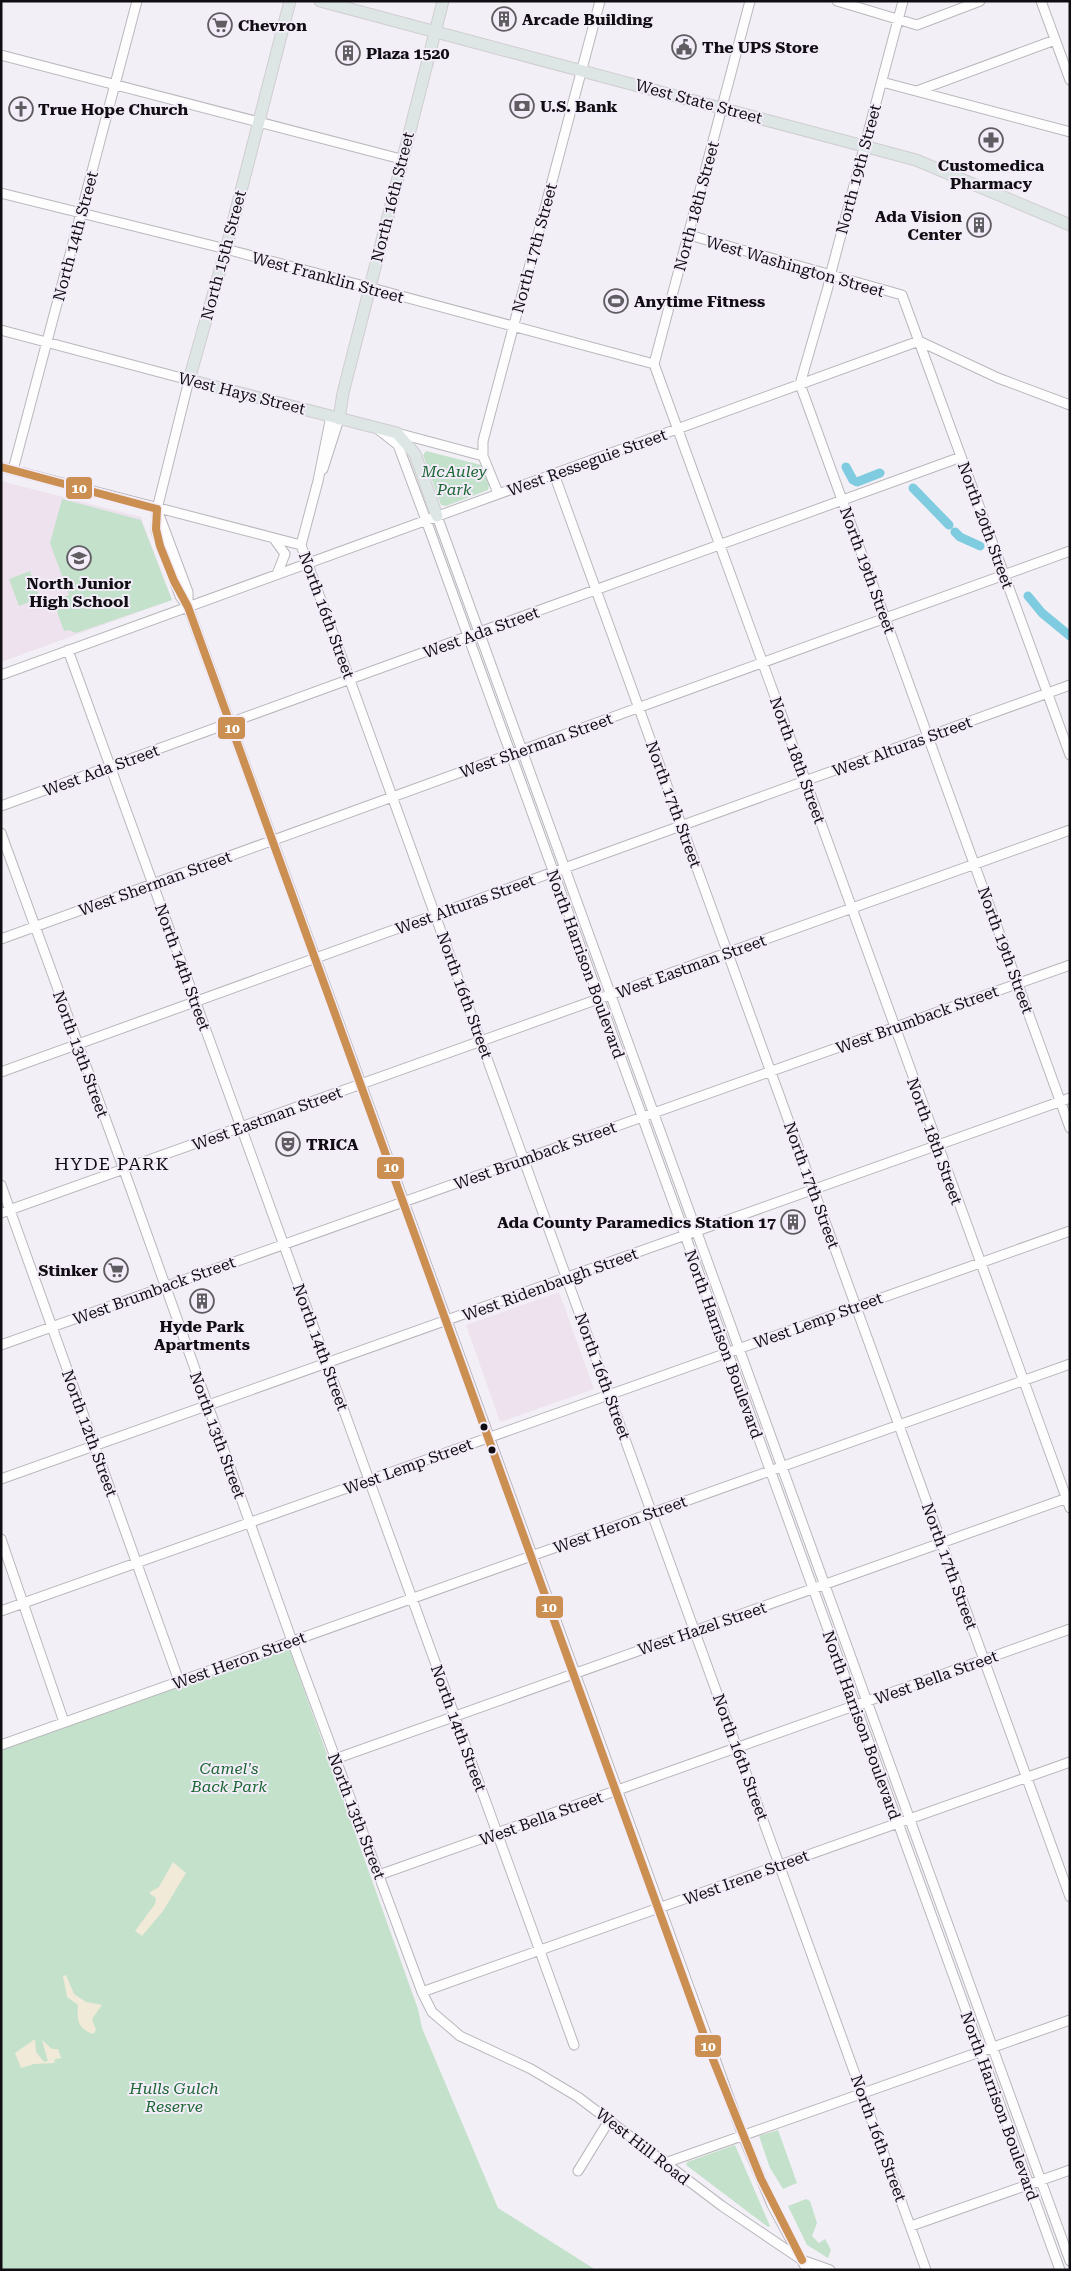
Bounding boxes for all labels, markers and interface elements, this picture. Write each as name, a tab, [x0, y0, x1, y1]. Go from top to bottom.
building icon: Arcade Building	[491, 6, 517, 32]
place label: Arcade Building	[522, 10, 653, 29]
supermarket icon: Chevron	[207, 12, 233, 38]
place label: Chevron	[238, 16, 307, 35]
public building icon: The UPS Store	[671, 34, 697, 60]
place label: The UPS Store	[702, 38, 819, 57]
building icon: Plaza 1520	[335, 40, 361, 66]
place label: Plaza 1520	[366, 44, 449, 63]
street label: West State Street	[633, 75, 765, 128]
bank icon: U.S. Bank	[509, 93, 535, 119]
church icon: True Hope Church	[8, 96, 34, 122]
place label: U.S. Bank	[540, 97, 618, 116]
place label: True Hope Church	[38, 100, 188, 119]
street label: North 19th Street	[832, 102, 885, 236]
pharmacy icon: Customedica Pharmacy	[978, 127, 1004, 153]
street label: North 16th Street	[367, 130, 418, 264]
street label: North 18th Street	[670, 139, 723, 273]
place label: Customedica Pharmacy	[938, 156, 1045, 193]
street label: North 14th Street	[49, 169, 102, 303]
street label: North 17th Street	[508, 181, 561, 315]
street label: North 15th Street	[197, 188, 250, 322]
place label: Ada Vision Center	[875, 207, 962, 244]
building icon: Ada Vision Center	[966, 212, 992, 238]
street label: West Washington Street	[703, 232, 886, 301]
street label: West Franklin Street	[250, 248, 406, 307]
sports icon: Anytime Fitness	[603, 288, 629, 314]
place label: Anytime Fitness	[634, 292, 765, 311]
street label: West Hays Street	[176, 369, 307, 418]
street label: West Resseguie Street	[505, 425, 670, 500]
street label: North 20th Street	[954, 459, 1017, 591]
park label: McAuley Park	[420, 462, 487, 499]
line badge: 10	[65, 476, 93, 500]
text: 10	[71, 480, 87, 496]
street label: North 19th Street	[836, 504, 899, 636]
school or university icon: North Junior High School	[66, 545, 92, 571]
street label: North 16th Street	[295, 549, 358, 681]
place label: North Junior High School	[27, 574, 131, 611]
street label: West Ada Street	[421, 603, 542, 662]
street label: North 18th Street	[766, 694, 829, 826]
street label: West Sherman Street	[457, 709, 615, 782]
street label: West Alturas Street	[830, 712, 974, 781]
line badge: 10	[217, 716, 246, 740]
text: 10	[224, 720, 240, 736]
street label: North 17th Street	[642, 738, 705, 870]
street label: West Ada Street	[41, 741, 162, 800]
street label: West Sherman Street	[76, 847, 234, 920]
street label: North Harrison Boulevard	[542, 867, 629, 1061]
street label: West Alturas Street	[393, 870, 537, 939]
street label: North 19th Street	[974, 884, 1037, 1016]
street label: North 14th Street	[151, 901, 214, 1033]
street label: North 16th Street	[433, 929, 496, 1061]
street label: West Eastman Street	[614, 931, 769, 1002]
street label: West Brumback Street	[833, 981, 1001, 1058]
street label: North 13th Street	[49, 988, 112, 1120]
street label: North 18th Street	[903, 1075, 966, 1207]
street label: West Eastman Street	[190, 1083, 345, 1154]
street label: West Brumback Street	[451, 1117, 619, 1194]
street label: North 17th Street	[780, 1119, 843, 1251]
theatre icon: TRICA	[275, 1131, 301, 1157]
place label: TRICA	[306, 1135, 359, 1154]
district label: HYDE PARK	[54, 1153, 170, 1174]
line badge: 10	[376, 1156, 405, 1180]
text: 10	[383, 1159, 399, 1175]
building icon: Ada County Paramedics Station 17	[780, 1209, 806, 1235]
place label: Ada County Paramedics Station 17	[497, 1213, 776, 1232]
street label: West Ridenbaugh Street	[460, 1244, 641, 1325]
street label: North Harrison Boulevard	[680, 1247, 767, 1441]
street label: West Brumback Street	[70, 1252, 238, 1329]
supermarket icon: Stinker	[103, 1257, 129, 1283]
place label: Stinker	[38, 1261, 98, 1280]
street label: North 14th Street	[289, 1281, 352, 1413]
building icon: Hyde Park Apartments	[189, 1288, 215, 1314]
street label: West Lemp Street	[751, 1288, 885, 1353]
street label: North 16th Street	[571, 1310, 634, 1442]
place label: Hyde Park Apartments	[154, 1317, 250, 1354]
street label: North 12th Street	[58, 1367, 121, 1499]
street label: North 13th Street	[186, 1369, 249, 1501]
unlabelled marker	[479, 1422, 489, 1432]
street label: West Lemp Street	[341, 1434, 475, 1499]
unlabelled marker	[487, 1445, 497, 1455]
street label: West Heron Street	[551, 1492, 689, 1557]
street label: North 17th Street	[918, 1500, 981, 1632]
line badge: 10	[535, 1595, 564, 1619]
street label: West Hazel Street	[635, 1598, 769, 1659]
text: 10	[541, 1599, 557, 1615]
street label: West Heron Street	[170, 1628, 308, 1693]
street label: North Harrison Boulevard	[818, 1628, 905, 1822]
street label: West Bella Street	[872, 1646, 1000, 1709]
street label: North 14th Street	[427, 1662, 490, 1794]
street label: North 16th Street	[709, 1691, 772, 1823]
street label: North 13th Street	[324, 1750, 389, 1882]
park label: Camel's Back Park	[190, 1759, 267, 1796]
street label: West Bella Street	[477, 1787, 605, 1850]
street label: West Irene Street	[681, 1846, 812, 1909]
street label: North Harrison Boulevard	[956, 2009, 1043, 2203]
line badge: 10	[694, 2034, 722, 2058]
text: 10	[700, 2038, 716, 2054]
street label: North 16th Street	[847, 2072, 910, 2204]
park label: Hulls Gulch Reserve	[128, 2079, 219, 2116]
street label: West Hill Road	[592, 2104, 693, 2189]

